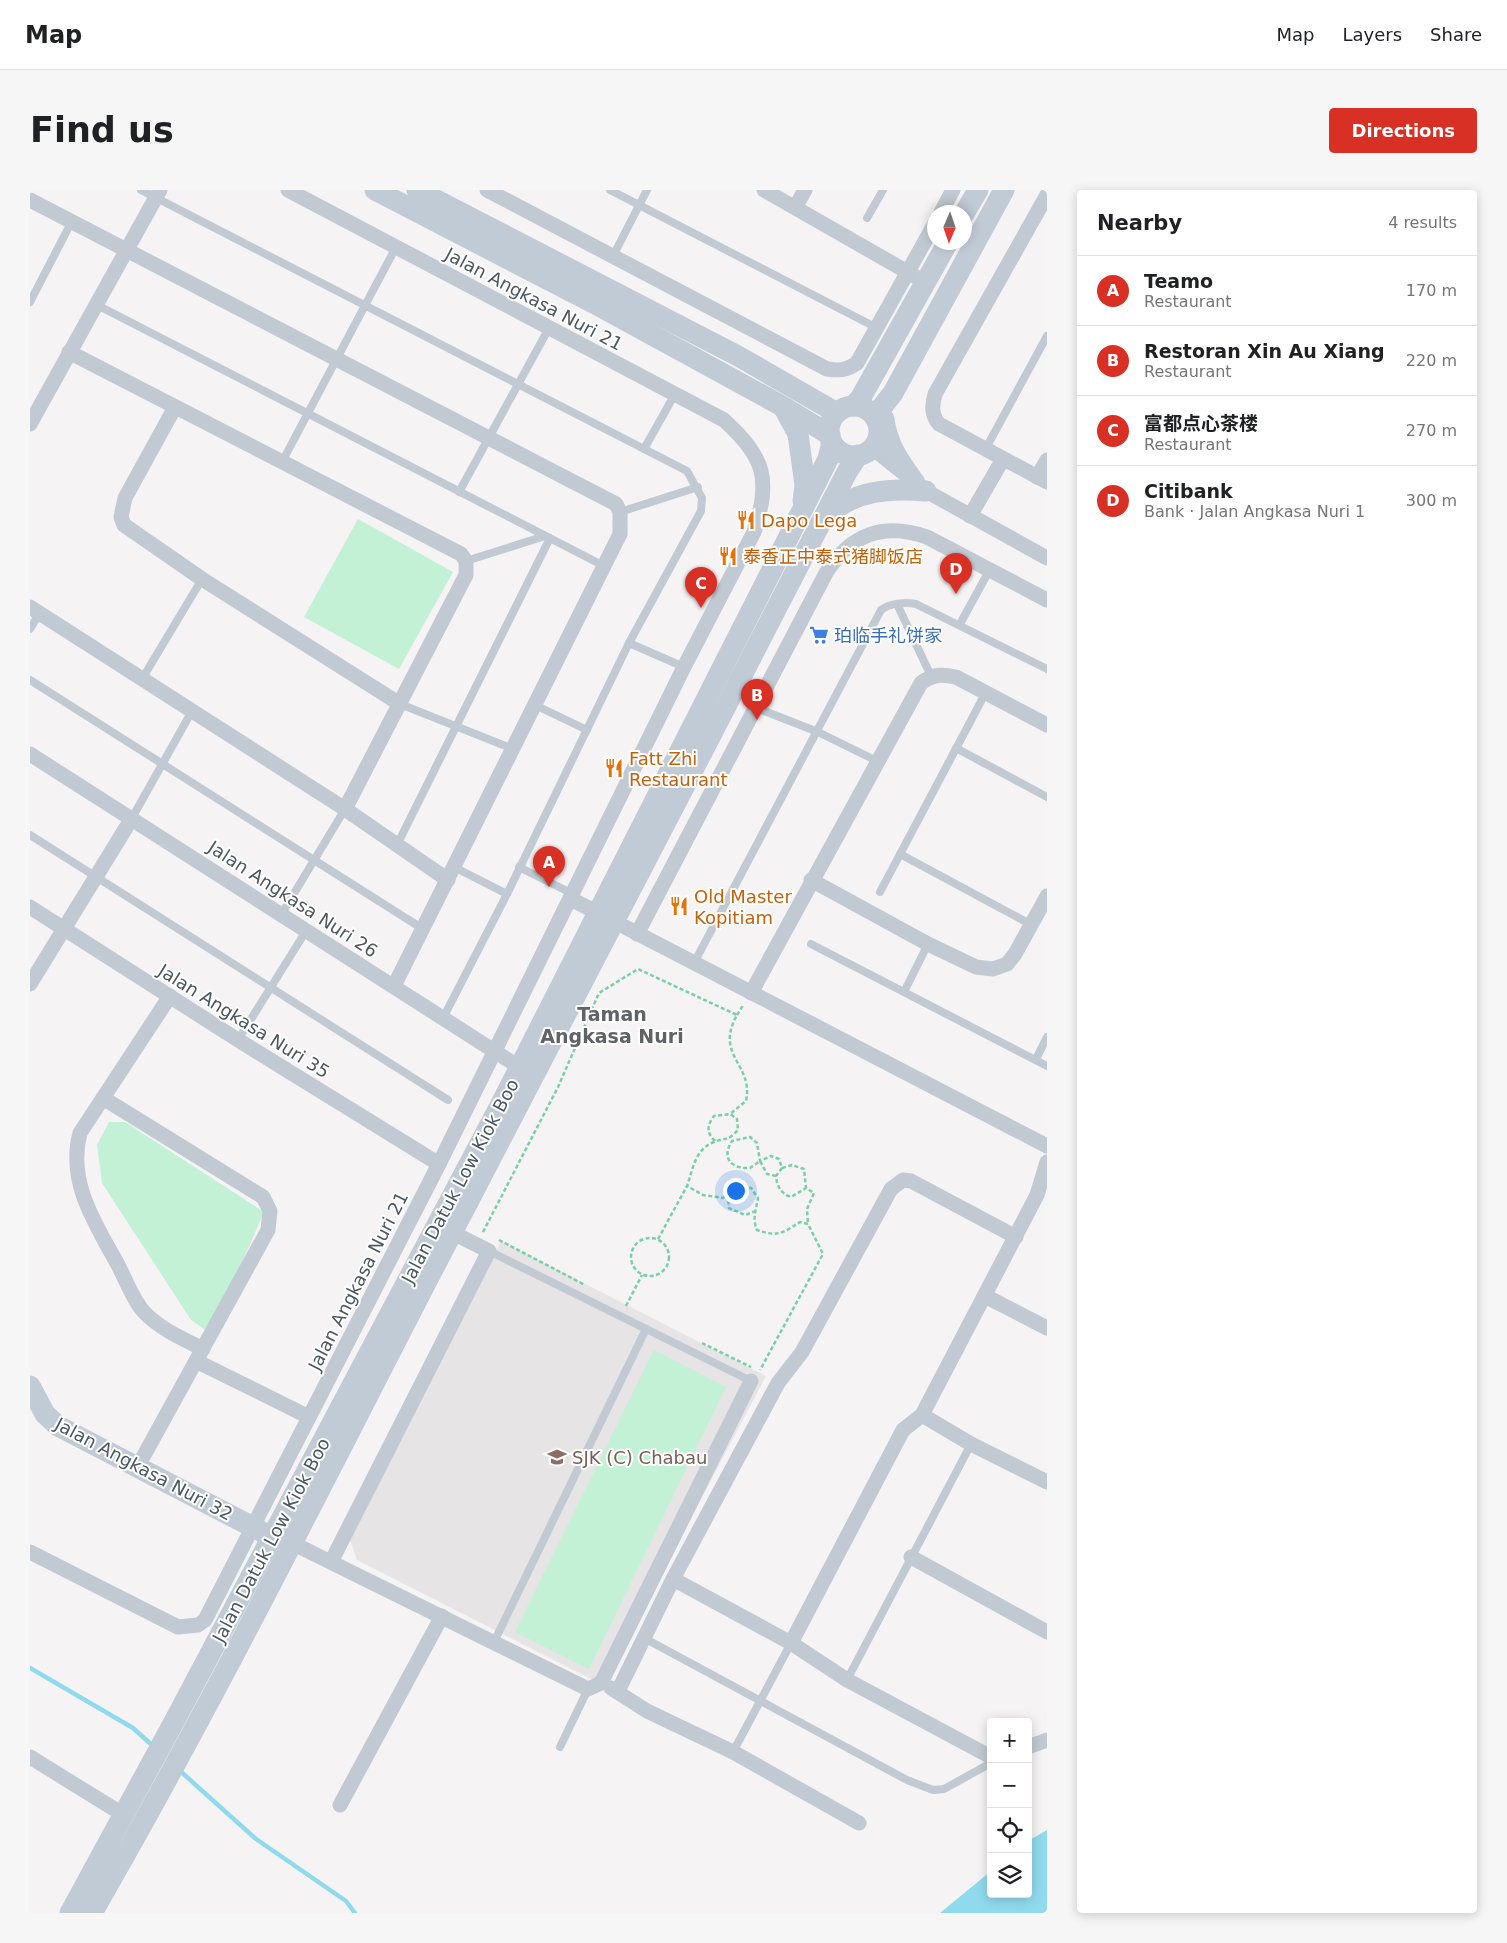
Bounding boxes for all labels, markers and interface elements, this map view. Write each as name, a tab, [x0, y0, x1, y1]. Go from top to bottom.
text: Map	[25, 21, 82, 49]
text: Map	[1276, 24, 1314, 45]
text: Layers	[1342, 24, 1402, 45]
text: Share	[1430, 24, 1482, 45]
button: Directions	[1329, 108, 1477, 153]
text: Find us	[30, 110, 174, 150]
north arrow	[927, 205, 972, 250]
text: Nearby	[1097, 211, 1182, 235]
text: 4 results	[1388, 213, 1457, 232]
street label: Jalan Angkasa Nuri 21	[441, 243, 626, 355]
text: Teamo	[1144, 270, 1213, 292]
text: A	[1107, 281, 1119, 300]
text: 170 m	[1406, 281, 1457, 300]
text: Restaurant	[1144, 292, 1232, 311]
text: Restoran Xin Au Xiang	[1144, 340, 1385, 362]
text: B	[1107, 351, 1119, 370]
text: 220 m	[1406, 351, 1457, 370]
text: Restaurant	[1144, 362, 1232, 381]
text: 富都点心茶楼	[1144, 412, 1258, 434]
text: C	[1107, 421, 1119, 440]
text: 270 m	[1406, 421, 1457, 440]
text: Restaurant	[1144, 435, 1232, 454]
text: Citibank	[1144, 480, 1233, 502]
text: D	[1106, 491, 1120, 510]
text: 300 m	[1406, 491, 1457, 510]
text: Bank · Jalan Angkasa Nuri 1	[1144, 502, 1365, 521]
restaurant icon: Dapo Lega	[735, 509, 757, 531]
place label: Dapo Lega	[761, 510, 857, 531]
restaurant icon: 泰香正中泰式猪脚饭店	[717, 545, 739, 567]
place label: 泰香正中泰式猪脚饭店	[743, 546, 923, 567]
pin: D	[940, 553, 972, 594]
pin: C	[685, 567, 717, 608]
supermarket icon: 珀临手礼饼家	[808, 624, 830, 646]
place label: 珀临手礼饼家	[834, 625, 942, 646]
pin: B	[741, 679, 773, 720]
place label: Fatt Zhi Restaurant	[629, 748, 728, 790]
restaurant icon: Fatt Zhi Restaurant	[603, 757, 625, 779]
street label: Jalan Angkasa Nuri 26	[203, 836, 382, 962]
pin: A	[533, 846, 565, 887]
place label: Old Master Kopitiam	[694, 886, 792, 928]
restaurant icon: Old Master Kopitiam	[668, 895, 690, 917]
street label: Jalan Angkasa Nuri 35	[154, 959, 333, 1082]
district label: Taman Angkasa Nuri	[540, 1003, 684, 1047]
street label: Jalan Datuk Low Kiok Boo	[397, 1075, 523, 1288]
your location	[723, 1178, 749, 1204]
street label: Jalan Angkasa Nuri 21	[303, 1188, 412, 1375]
street label: Jalan Angkasa Nuri 32	[51, 1413, 236, 1525]
street label: Jalan Datuk Low Kiok Boo	[208, 1434, 334, 1647]
school or university icon: SJK (C) Chabau	[546, 1446, 568, 1468]
place label: SJK (C) Chabau	[572, 1447, 707, 1468]
map controls	[987, 1718, 1032, 1898]
button: +	[987, 1718, 1032, 1763]
button: −	[987, 1763, 1032, 1808]
button: locate	[987, 1808, 1032, 1853]
button: layers	[987, 1853, 1032, 1898]

